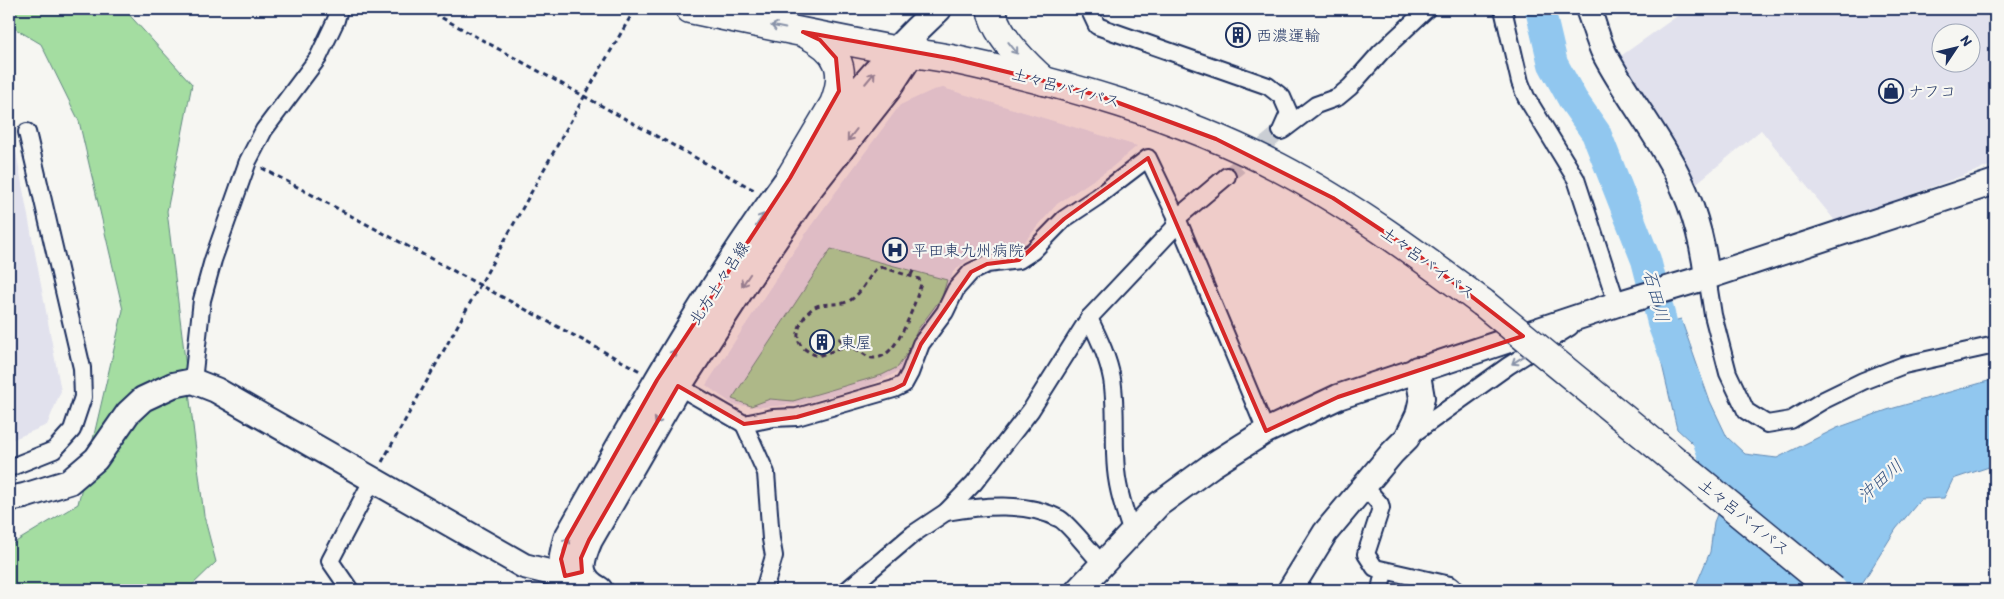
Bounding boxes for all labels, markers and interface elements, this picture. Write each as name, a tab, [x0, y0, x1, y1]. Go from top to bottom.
one-way arrow	[770, 22, 786, 31]
building icon: 西濃運輸	[1225, 22, 1251, 48]
north arrow	[1932, 22, 1982, 72]
place label: 西濃運輸	[1256, 26, 1320, 45]
text: N	[1957, 32, 1976, 50]
one-way arrow	[1007, 41, 1018, 54]
street label: 土々呂バイパス	[1010, 64, 1122, 112]
one-way arrow	[864, 71, 876, 84]
shop icon: ナフコ	[1878, 78, 1904, 104]
place label: ナフコ	[1908, 82, 1956, 101]
one-way arrow	[846, 128, 857, 141]
one-way arrow	[755, 214, 765, 228]
street label: 土々呂バイパス	[1377, 222, 1479, 304]
hospital icon: 平田東九州病院	[882, 237, 908, 263]
street label: 北方土々呂線	[685, 238, 753, 328]
place label: 平田東九州病院	[912, 241, 1024, 260]
water label: 石田川	[1638, 267, 1674, 325]
one-way arrow	[741, 273, 751, 287]
building icon: 東屋	[809, 329, 835, 355]
place label: 東屋	[840, 333, 872, 352]
one-way arrow	[667, 350, 677, 364]
one-way arrow	[1511, 355, 1525, 365]
one-way arrow	[654, 410, 664, 424]
water label: 沖田川	[1853, 455, 1907, 507]
street label: 土々呂バイパス	[1695, 474, 1793, 560]
one-way arrow	[562, 536, 572, 552]

